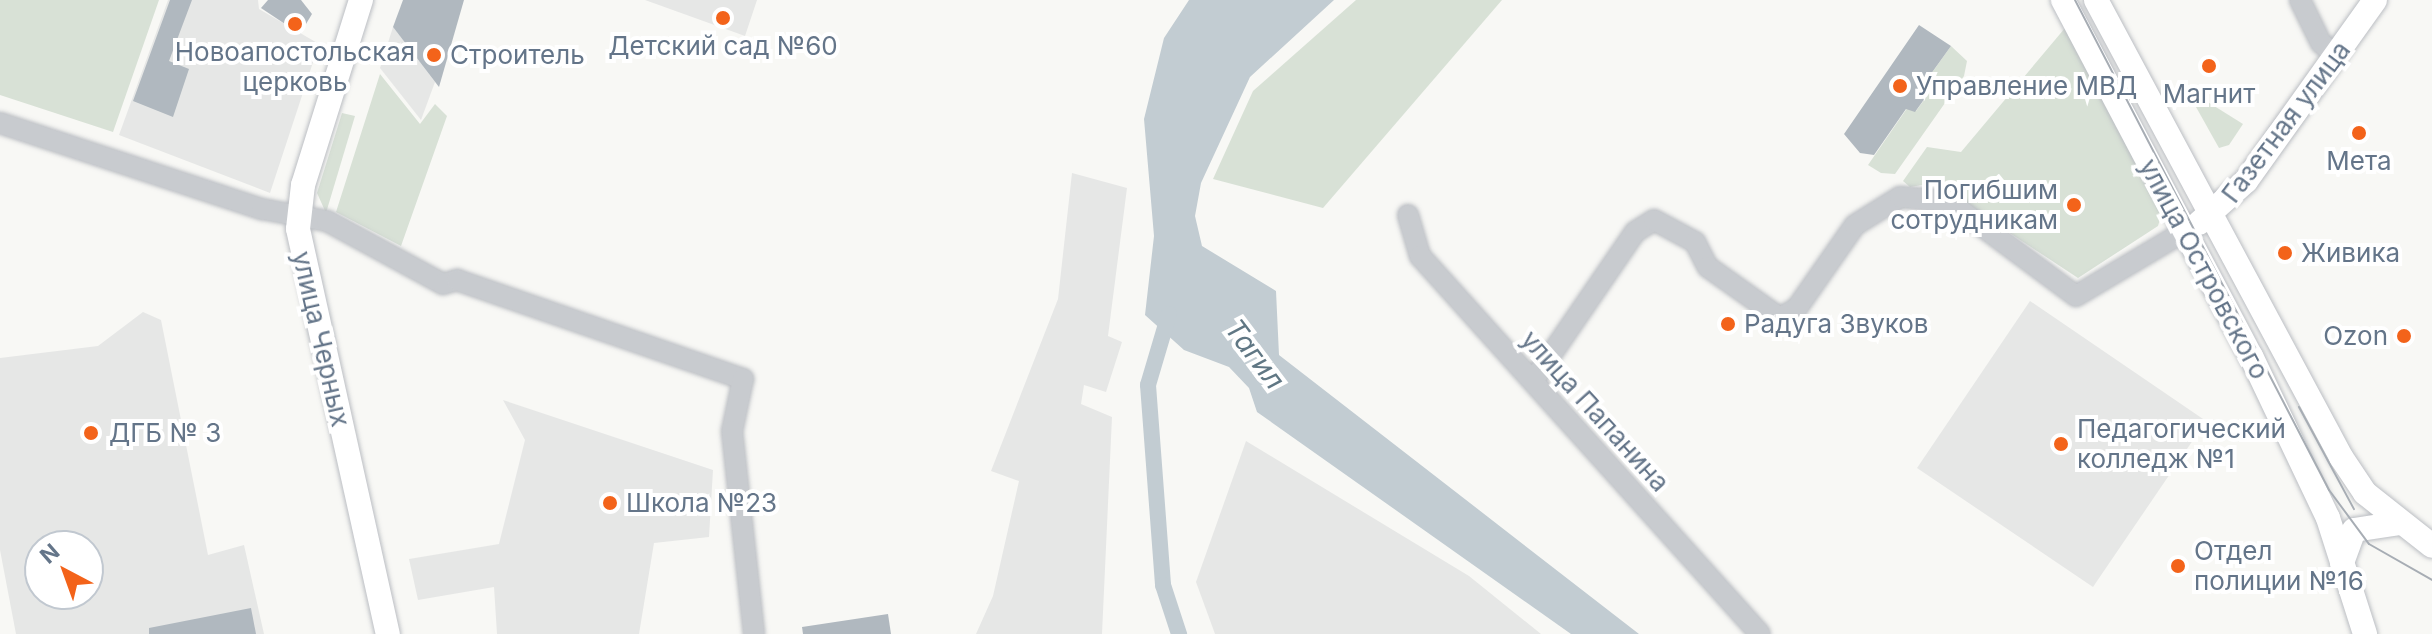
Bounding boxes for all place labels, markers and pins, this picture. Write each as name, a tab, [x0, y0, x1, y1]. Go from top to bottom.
marker: Детский сад №60	[714, 9, 732, 27]
marker: Новоапостольская церковь	[286, 15, 304, 33]
place label: Детский сад №60	[608, 30, 838, 62]
place label: Новоапостольская церковь	[175, 36, 415, 98]
place label: Строитель	[450, 39, 585, 71]
marker: Строитель	[425, 46, 443, 64]
marker: Магнит	[2200, 57, 2218, 75]
place label: Управление МВД	[1916, 70, 2137, 102]
marker: Управление МВД	[1891, 77, 1909, 95]
place label: Магнит	[2163, 78, 2255, 110]
marker: Мета	[2350, 124, 2368, 142]
place label: Мета	[2326, 145, 2392, 177]
place label: Погибшим сотрудникам	[1890, 174, 2058, 236]
marker: Погибшим сотрудникам	[2065, 196, 2083, 214]
place label: Живика	[2301, 237, 2400, 269]
marker: Живика	[2276, 244, 2294, 262]
place label: Радуга Звуков	[1744, 308, 1929, 340]
marker: Радуга Звуков	[1719, 315, 1737, 333]
place label: Ozon	[2323, 320, 2388, 352]
marker: Ozon	[2395, 327, 2413, 345]
place label: Педагогический колледж №1	[2077, 413, 2286, 474]
place label: ДГБ № 3	[109, 417, 221, 449]
marker: ДГБ № 3	[80, 422, 102, 444]
marker: Педагогический колледж №1	[2052, 435, 2070, 453]
place label: Школа №23	[626, 487, 777, 519]
marker: Школа №23	[601, 494, 619, 512]
place label: Отдел полиции №16	[2194, 535, 2364, 596]
marker: Отдел полиции №16	[2169, 557, 2187, 575]

